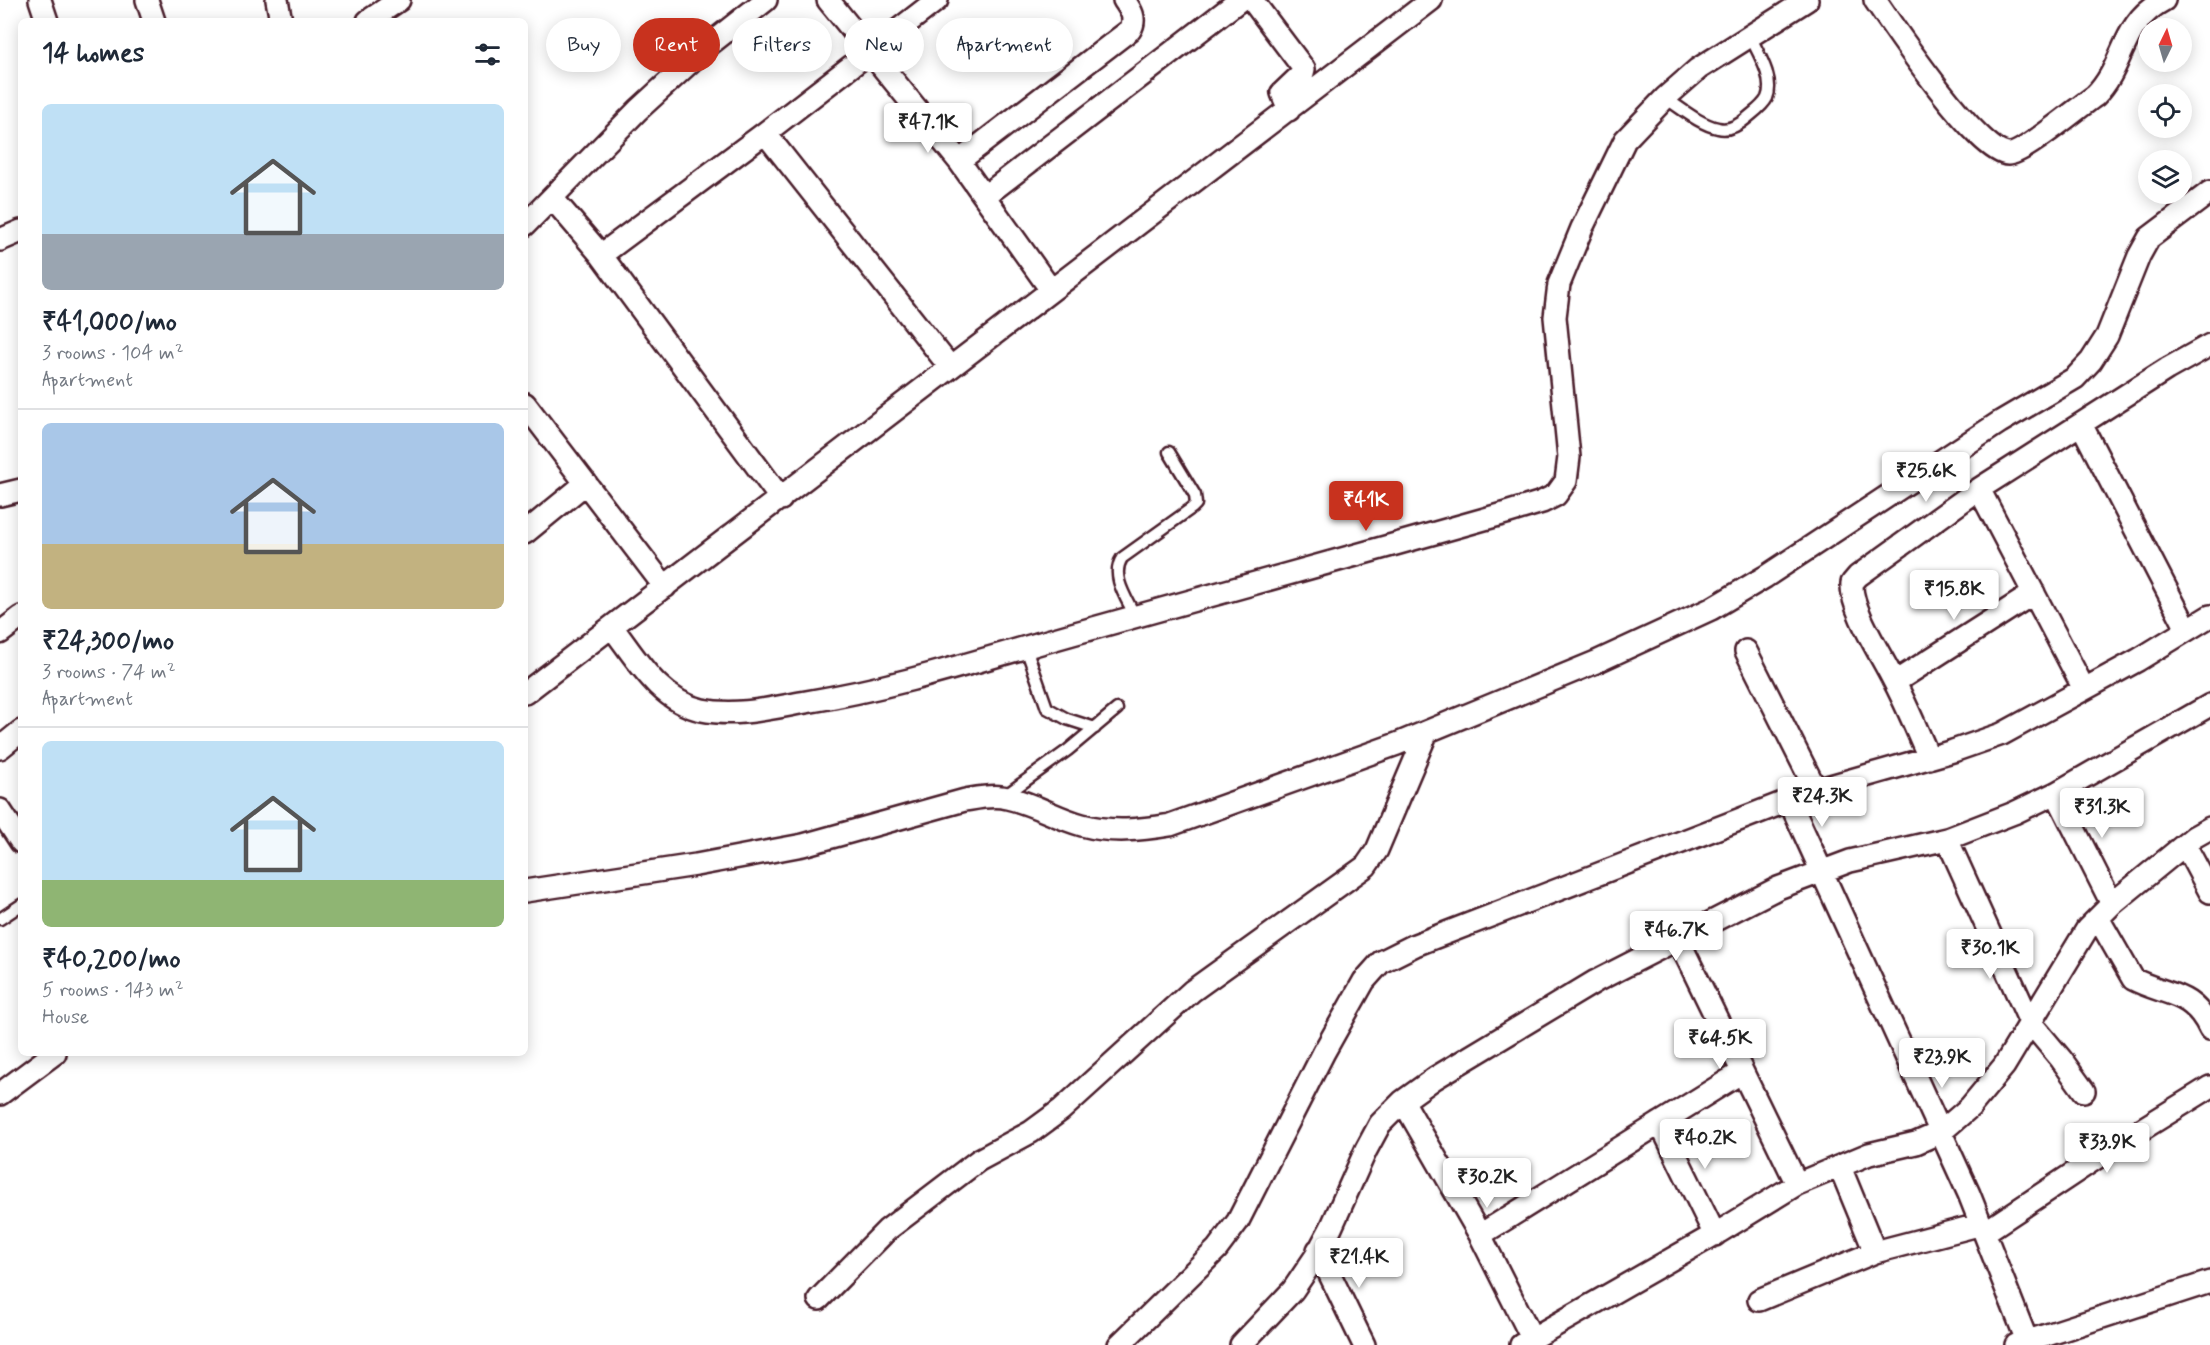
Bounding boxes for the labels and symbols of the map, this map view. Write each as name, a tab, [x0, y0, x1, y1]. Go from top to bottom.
north arrow	[2138, 18, 2192, 72]
pin: ₹47.1K	[879, 103, 977, 154]
pin: ₹25.6K	[1877, 452, 1975, 503]
pin: ₹41K	[1330, 481, 1402, 532]
pin: ₹15.8K	[1905, 570, 2003, 621]
pin: ₹24.3K	[1773, 777, 1871, 828]
pin: ₹31.3K	[2053, 788, 2151, 839]
pin: ₹46.7K	[1627, 911, 1725, 962]
pin: ₹30.1K	[1941, 929, 2039, 980]
pin: ₹64.5K	[1671, 1019, 1769, 1070]
pin: ₹23.9K	[1893, 1038, 1991, 1089]
pin: ₹40.2K	[1656, 1119, 1754, 1170]
pin: ₹33.9K	[2058, 1123, 2156, 1174]
pin: ₹30.2K	[1438, 1158, 1536, 1209]
pin: ₹21.4K	[1310, 1238, 1408, 1289]

